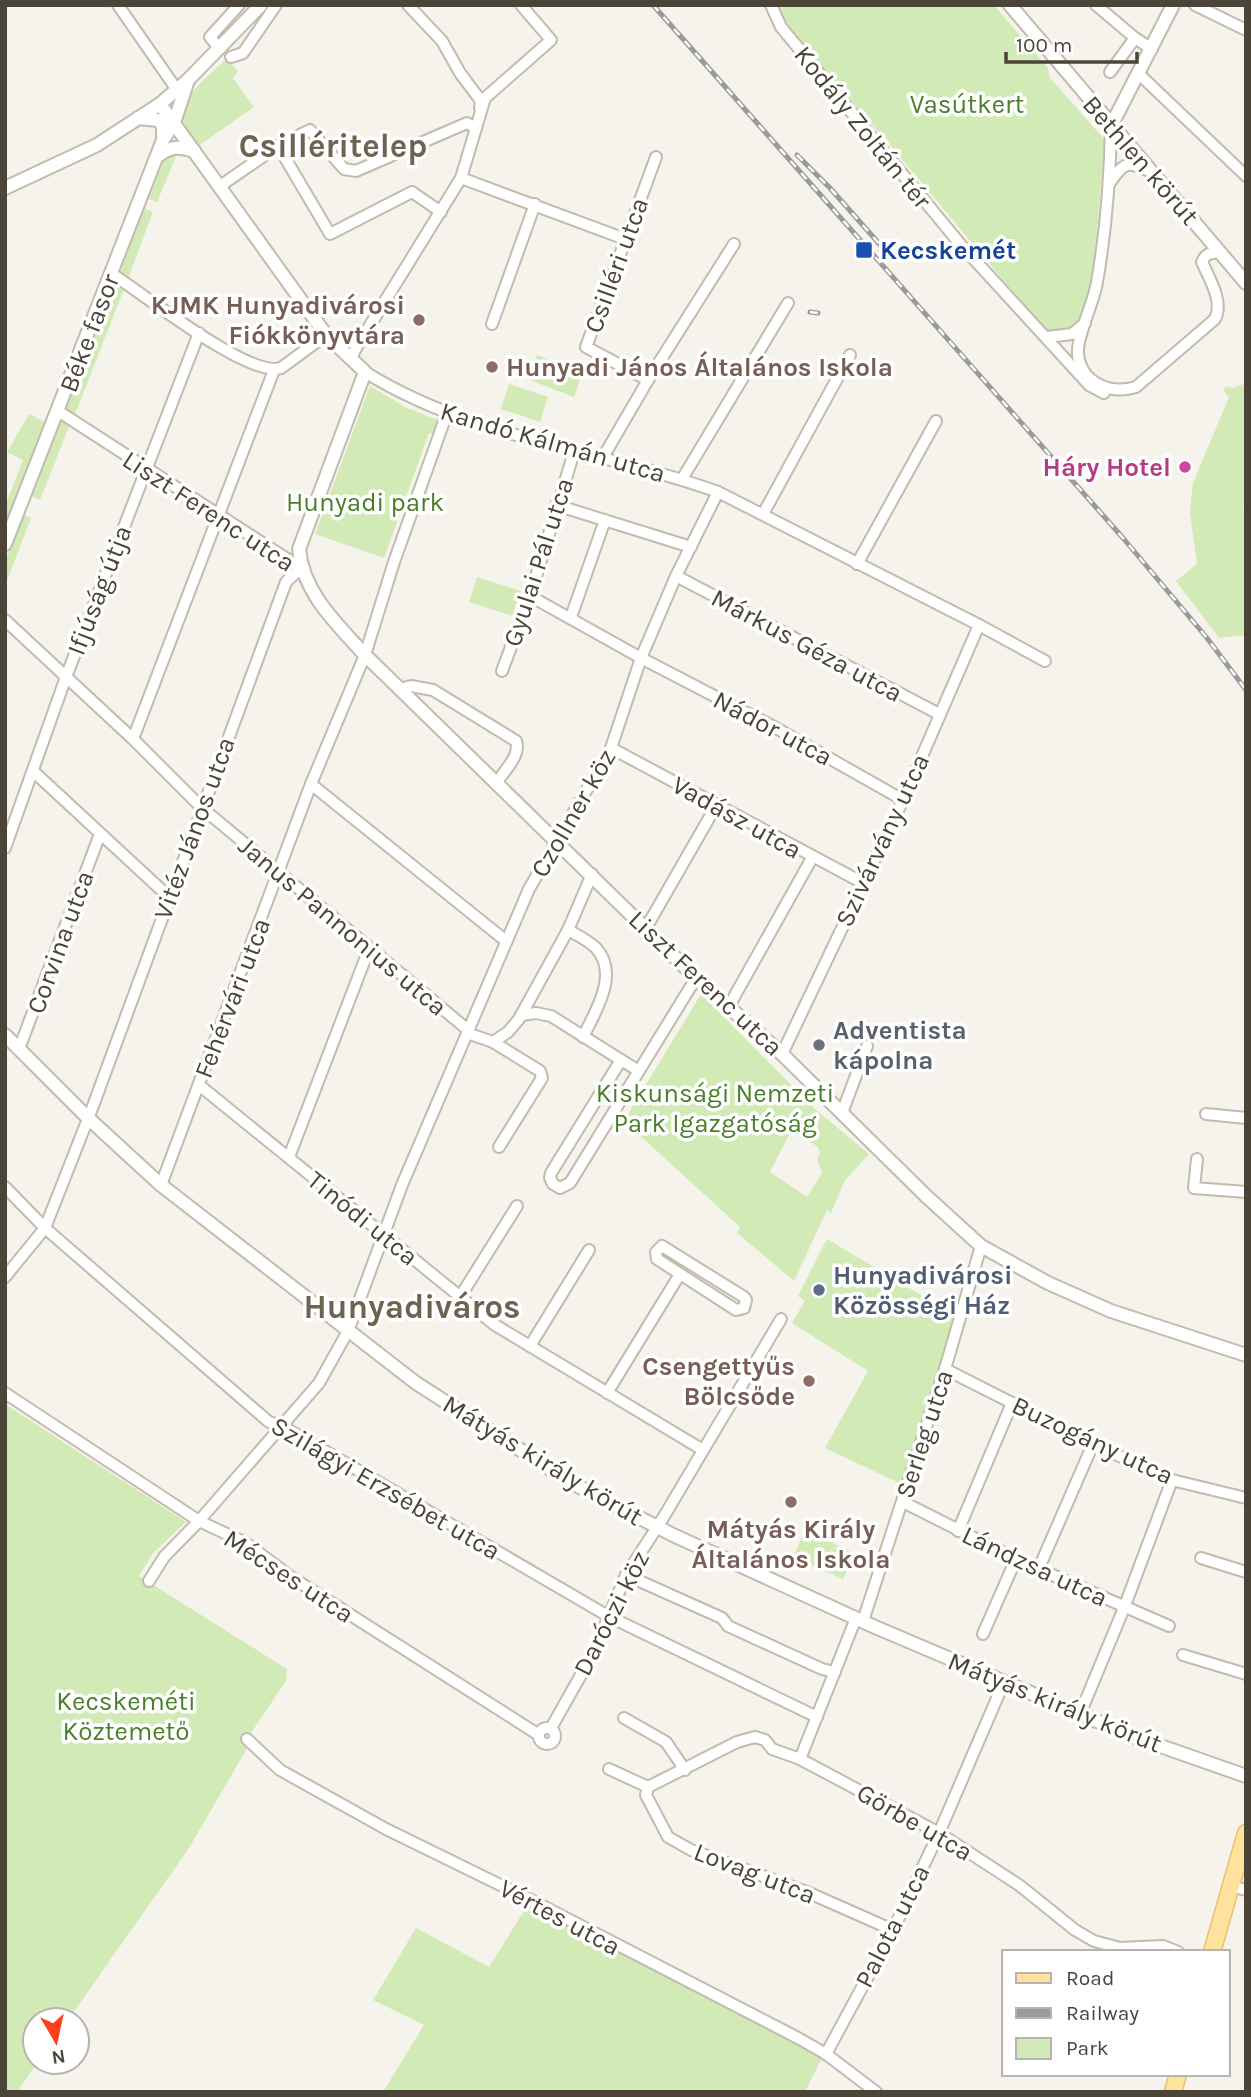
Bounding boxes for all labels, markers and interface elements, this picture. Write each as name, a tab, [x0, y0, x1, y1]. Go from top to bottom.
scale bar	[1006, 21, 1137, 65]
text: 100 m	[1016, 33, 1073, 57]
street label: Kodály Zoltán tér	[787, 40, 938, 215]
park label: Vasútkert	[910, 89, 1024, 120]
street label: Bethlen körút	[1076, 89, 1205, 232]
district label: Csilléritelep	[239, 127, 427, 165]
street label: Csilléri utca	[578, 193, 655, 337]
place label: Kecskemét	[880, 235, 1016, 266]
marker: Kecskemét	[854, 240, 874, 260]
street label: Béke fasor	[53, 269, 126, 397]
place label: KJMK Hunyadivárosi Fiókkönyvtára	[151, 290, 405, 351]
marker: KJMK Hunyadivárosi Fiókkönyvtára	[411, 312, 427, 328]
place label: Hunyadi János Általános Iskola	[506, 351, 893, 383]
marker: Hunyadi János Általános Iskola	[484, 359, 500, 375]
street label: Kandó Kálmán utca	[437, 396, 669, 489]
street label: Liszt Ferenc utca	[117, 444, 301, 579]
place label: Háry Hotel	[1043, 452, 1171, 483]
marker: Háry Hotel	[1177, 459, 1193, 475]
street label: Gyulai Pál utca	[497, 474, 580, 650]
park label: Hunyadi park	[286, 487, 444, 518]
street label: Ifjúság útja	[61, 521, 138, 659]
street label: Márkus Géza utca	[706, 582, 908, 709]
street label: Nádor utca	[708, 684, 838, 773]
street label: Vitéz János utca	[147, 733, 242, 924]
street label: Czollner köz	[524, 744, 623, 883]
street label: Szivárvány utca	[829, 749, 936, 932]
street label: Vadász utca	[667, 769, 807, 866]
street label: Janus Pannonius utca	[232, 830, 453, 1023]
street label: Corvina utca	[20, 866, 101, 1018]
street label: Liszt Ferenc utca	[622, 904, 789, 1063]
street label: Fehérvári utca	[188, 914, 277, 1082]
place label: Adventista kápolna	[833, 1015, 967, 1076]
marker: Adventista kápolna	[811, 1037, 827, 1053]
park label: Kiskunsági Nemzeti Park Igazgatóság	[596, 1078, 834, 1139]
street label: Tinódi utca	[301, 1164, 424, 1272]
place label: Hunyadivárosi Közösségi Ház	[833, 1260, 1013, 1321]
marker: Hunyadivárosi Közösségi Ház	[811, 1282, 827, 1298]
district label: Hunyadiváros	[303, 1288, 521, 1326]
place label: Csengettyűs Bölcsőde	[642, 1351, 795, 1412]
street label: Serleg utca	[889, 1366, 960, 1502]
marker: Csengettyűs Bölcsőde	[801, 1373, 817, 1389]
street label: Mátyás király körút	[437, 1388, 649, 1532]
street label: Buzogány utca	[1007, 1389, 1178, 1491]
street label: Szilágyi Erzsébet utca	[265, 1410, 506, 1567]
marker: Mátyás Király Általános Iskola	[783, 1494, 799, 1510]
place label: Mátyás Király Általános Iskola	[692, 1514, 890, 1575]
street label: Lándzsa utca	[957, 1519, 1113, 1614]
street label: Mécses utca	[218, 1523, 360, 1630]
street label: Daróczi köz	[567, 1546, 656, 1681]
street label: Mátyás király körút	[943, 1645, 1166, 1760]
park label: Kecskeméti Köztemető	[56, 1686, 196, 1747]
street label: Görbe utca	[851, 1777, 978, 1868]
street label: Lovag utca	[690, 1836, 820, 1911]
street label: Palota utca	[848, 1860, 937, 1993]
street label: Vértes utca	[494, 1873, 626, 1962]
legend	[1002, 1950, 1230, 2076]
text: Road	[1066, 1966, 1114, 1990]
text: Railway	[1066, 2001, 1139, 2025]
north arrow	[21, 2006, 91, 2076]
text: Park	[1066, 2036, 1109, 2060]
text: N	[50, 2045, 67, 2069]

